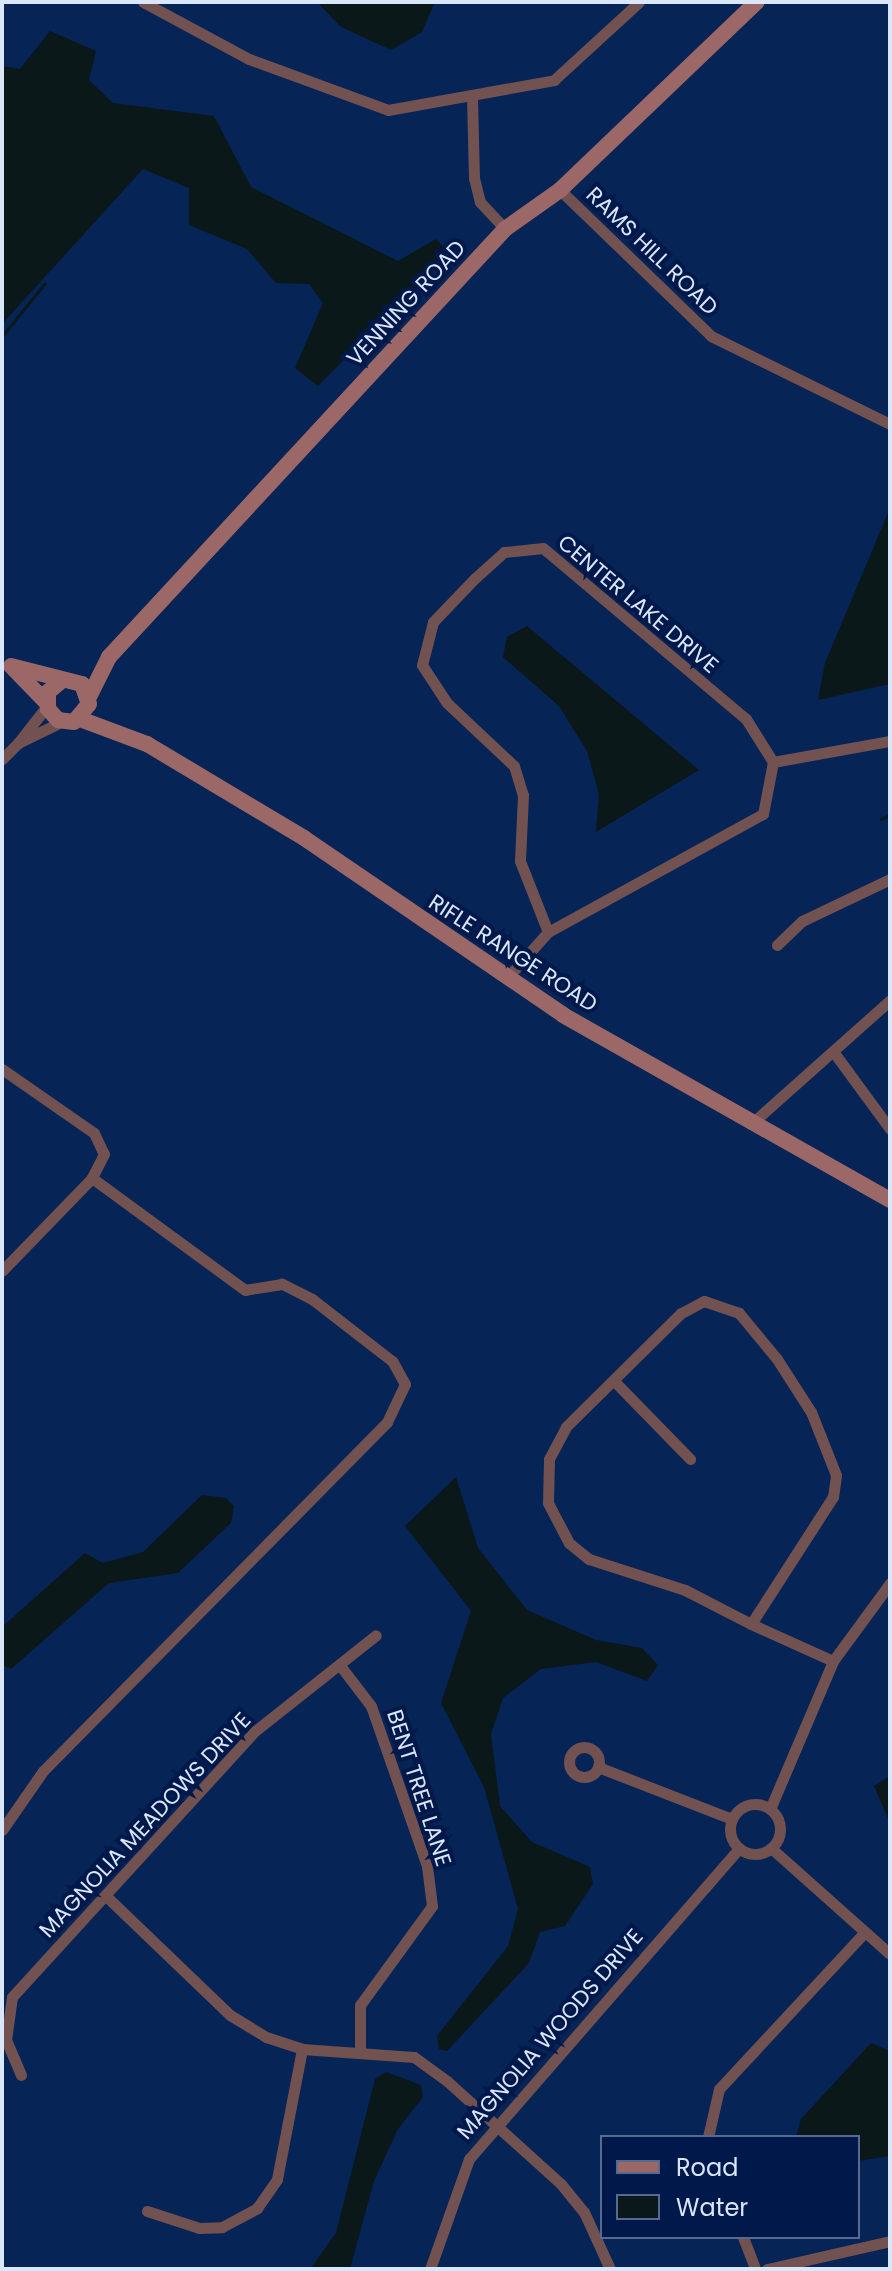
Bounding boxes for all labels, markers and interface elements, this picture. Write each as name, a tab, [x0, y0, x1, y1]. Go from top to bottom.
street label: RAMS HILL ROAD	[581, 182, 723, 320]
street label: VENNING ROAD	[341, 235, 471, 371]
street label: CENTER LAKE DRIVE	[552, 529, 724, 679]
street label: RIFLE RANGE ROAD	[424, 889, 602, 1017]
street label: BENT TREE LANE	[381, 1706, 457, 1870]
street label: MAGNOLIA MEADOWS DRIVE	[34, 1707, 256, 1943]
street label: MAGNOLIA WOODS DRIVE	[451, 1923, 649, 2145]
legend	[600, 2135, 860, 2239]
text: Road	[676, 2151, 738, 2184]
text: Water	[676, 2191, 748, 2224]

